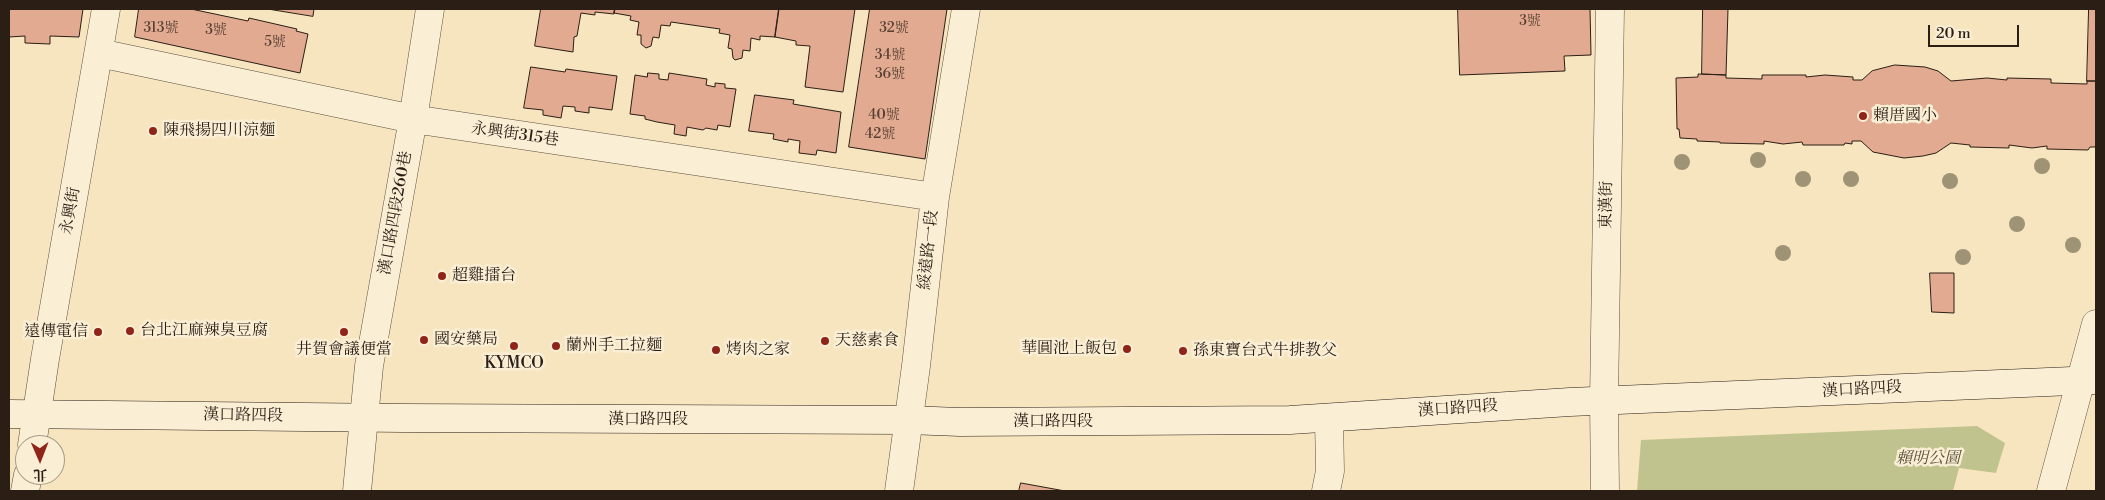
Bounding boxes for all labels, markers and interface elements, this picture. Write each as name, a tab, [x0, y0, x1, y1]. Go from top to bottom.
house number: 3號	[1519, 14, 1541, 30]
scale bar	[1930, 15, 2021, 47]
house number: 313號	[143, 21, 179, 37]
house number: 32號	[879, 21, 909, 37]
house number: 3號	[205, 23, 227, 39]
text: 20 m	[1936, 24, 1971, 43]
house number: 5號	[264, 35, 286, 51]
house number: 34號	[875, 48, 905, 64]
house number: 36號	[875, 67, 905, 83]
place label: 賴厝國小	[1873, 106, 1937, 126]
house number: 40號	[868, 108, 900, 124]
marker: 賴厝國小	[1857, 110, 1869, 122]
street label: 永興街315巷	[470, 119, 560, 151]
place label: 陳飛揚四川涼麵	[163, 121, 275, 141]
marker: 陳飛揚四川涼麵	[147, 125, 159, 137]
house number: 42號	[865, 127, 895, 143]
street label: 漢口路四段260巷	[376, 150, 416, 276]
street label: 東漢街	[1597, 181, 1617, 229]
street label: 永興街	[57, 186, 85, 236]
street label: 綏遠路一段	[915, 209, 943, 291]
place label: 超雞擂台	[452, 266, 516, 286]
marker: 超雞擂台	[436, 270, 448, 282]
place label: 台北江麻辣臭豆腐	[140, 321, 268, 341]
place label: 遠傳電信	[24, 322, 88, 342]
marker: 台北江麻辣臭豆腐	[124, 325, 136, 337]
marker: 遠傳電信	[92, 326, 104, 338]
marker: 井賀會議便當	[338, 326, 350, 338]
place label: 國安藥局	[434, 330, 498, 350]
place label: 天慈素食	[835, 331, 899, 351]
marker: 國安藥局	[418, 334, 430, 346]
marker: 天慈素食	[819, 335, 831, 347]
place label: 蘭州手工拉麵	[566, 336, 662, 356]
place label: 華圓池上飯包	[1021, 339, 1117, 359]
place label: 井賀會議便當	[296, 340, 392, 360]
marker: KYMCO	[508, 340, 520, 352]
marker: 蘭州手工拉麵	[550, 340, 562, 352]
place label: 烤肉之家	[726, 340, 790, 360]
place label: 孫東寶台式牛排教父	[1193, 341, 1337, 361]
marker: 華圓池上飯包	[1121, 343, 1133, 355]
marker: 烤肉之家	[710, 344, 722, 356]
marker: 孫東寶台式牛排教父	[1177, 345, 1189, 357]
place label: KYMCO	[484, 354, 544, 374]
street label: 漢口路四段	[1822, 378, 1902, 402]
street label: 漢口路四段	[1417, 397, 1499, 421]
street label: 漢口路四段	[203, 406, 283, 426]
street label: 漢口路四段	[608, 410, 688, 430]
street label: 漢口路四段	[1013, 412, 1093, 432]
north arrow	[15, 435, 65, 485]
park label: 賴明公園	[1896, 449, 1960, 469]
text: 北	[33, 465, 47, 483]

